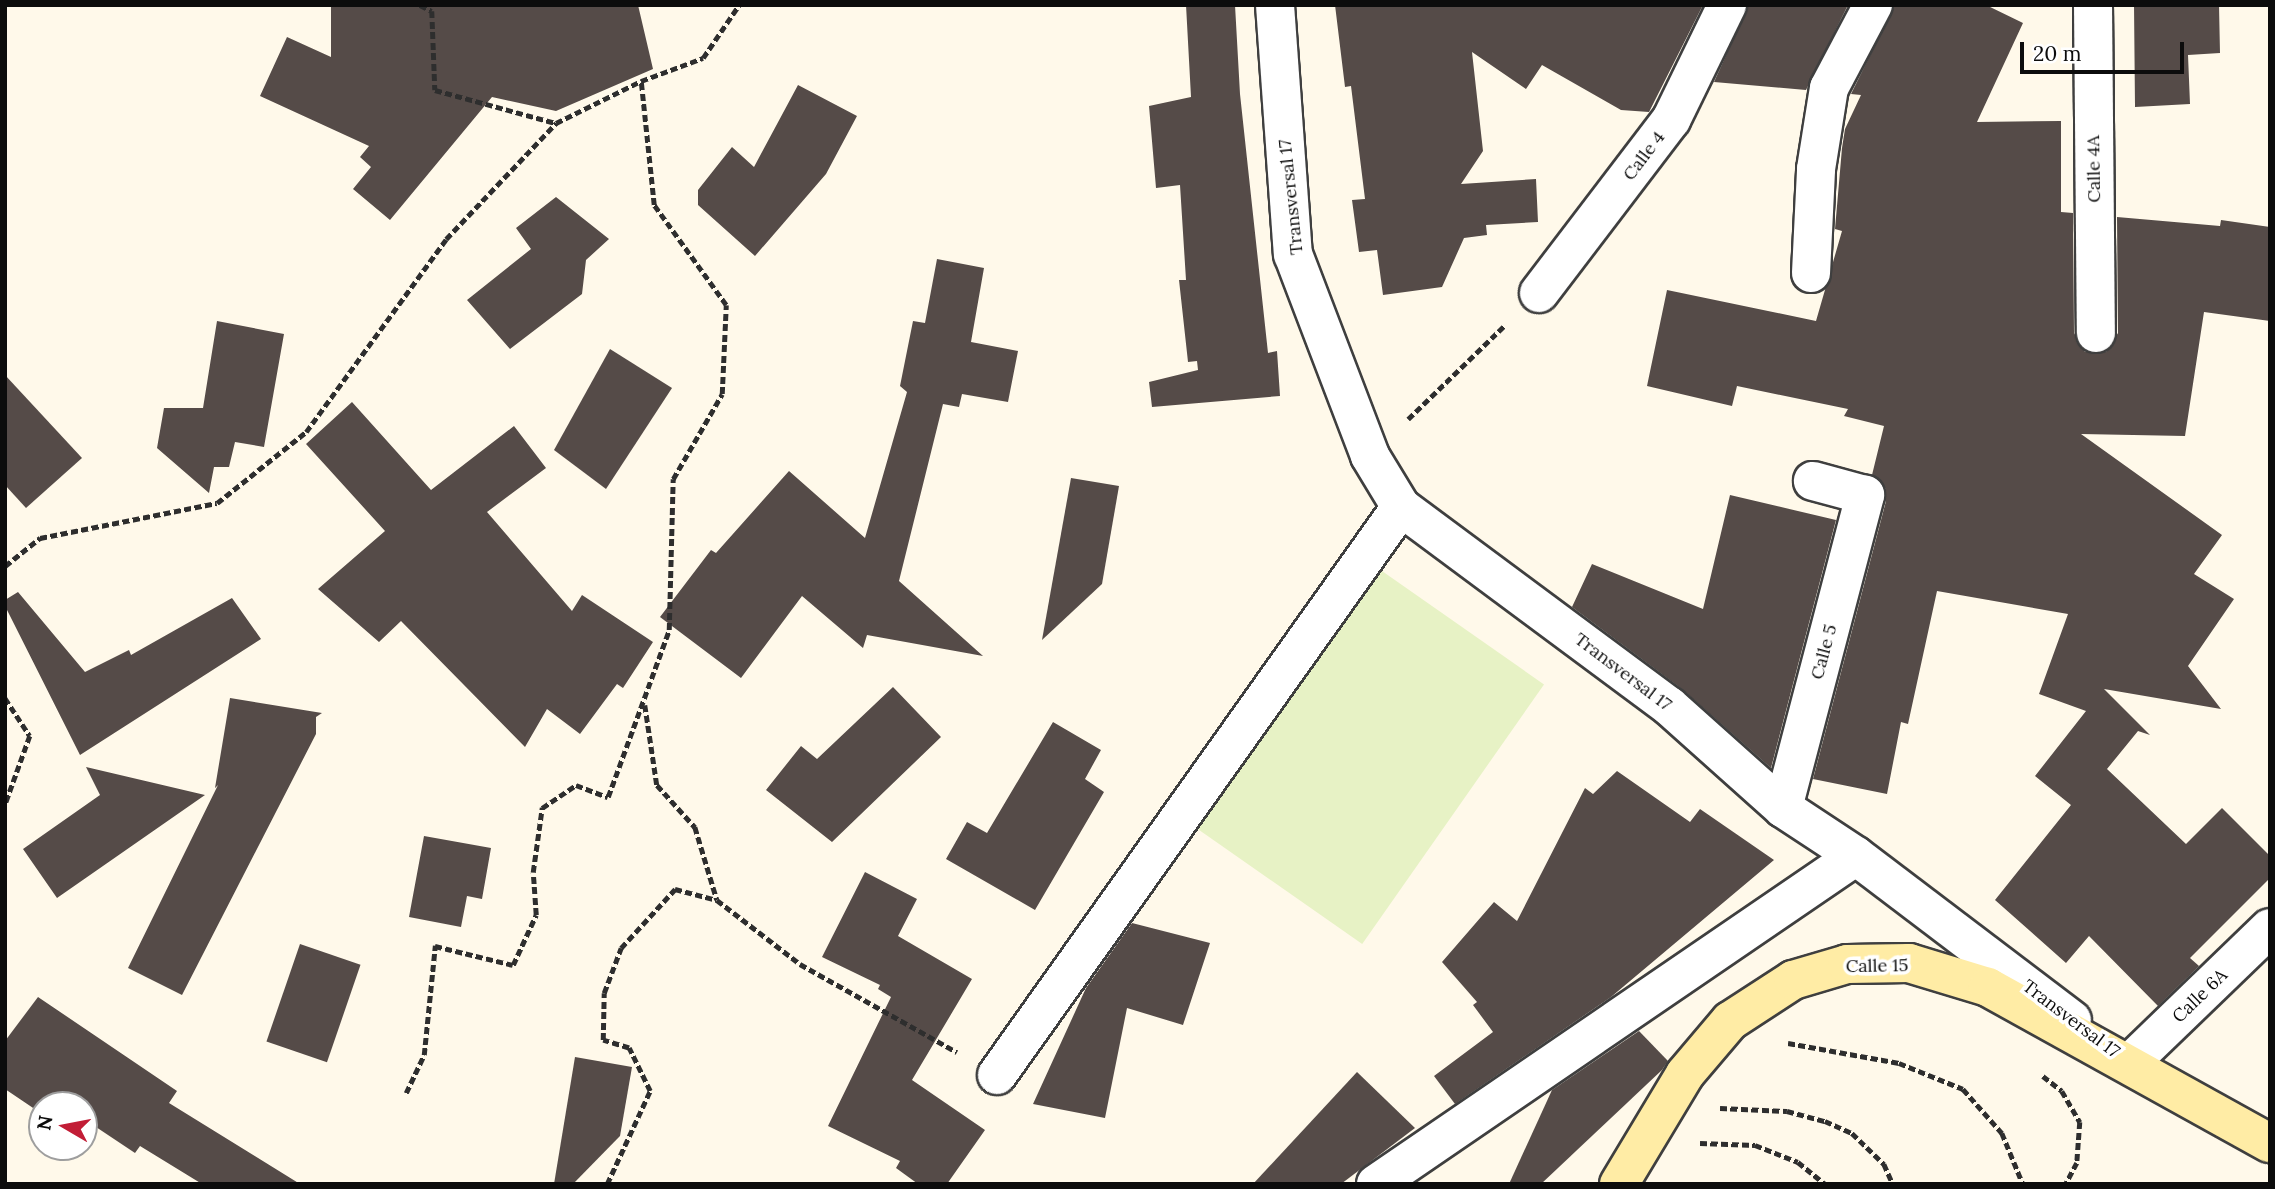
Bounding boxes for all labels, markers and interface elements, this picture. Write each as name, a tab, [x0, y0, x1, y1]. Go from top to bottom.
scale bar	[2023, 28, 2188, 72]
text: 20 m	[2033, 40, 2082, 67]
street label: Calle 4	[1619, 127, 1669, 185]
street label: Calle 4A	[2083, 135, 2105, 203]
street label: Transversal 17	[1274, 138, 1308, 256]
street label: Calle 5	[1806, 622, 1842, 682]
street label: Transversal 17	[1570, 628, 1676, 716]
street label: Calle 15	[1846, 955, 1908, 977]
street label: Calle 6A	[2168, 965, 2232, 1027]
street label: Transversal 17	[2018, 975, 2124, 1063]
north arrow	[28, 1091, 98, 1161]
text: N	[31, 1113, 57, 1132]

